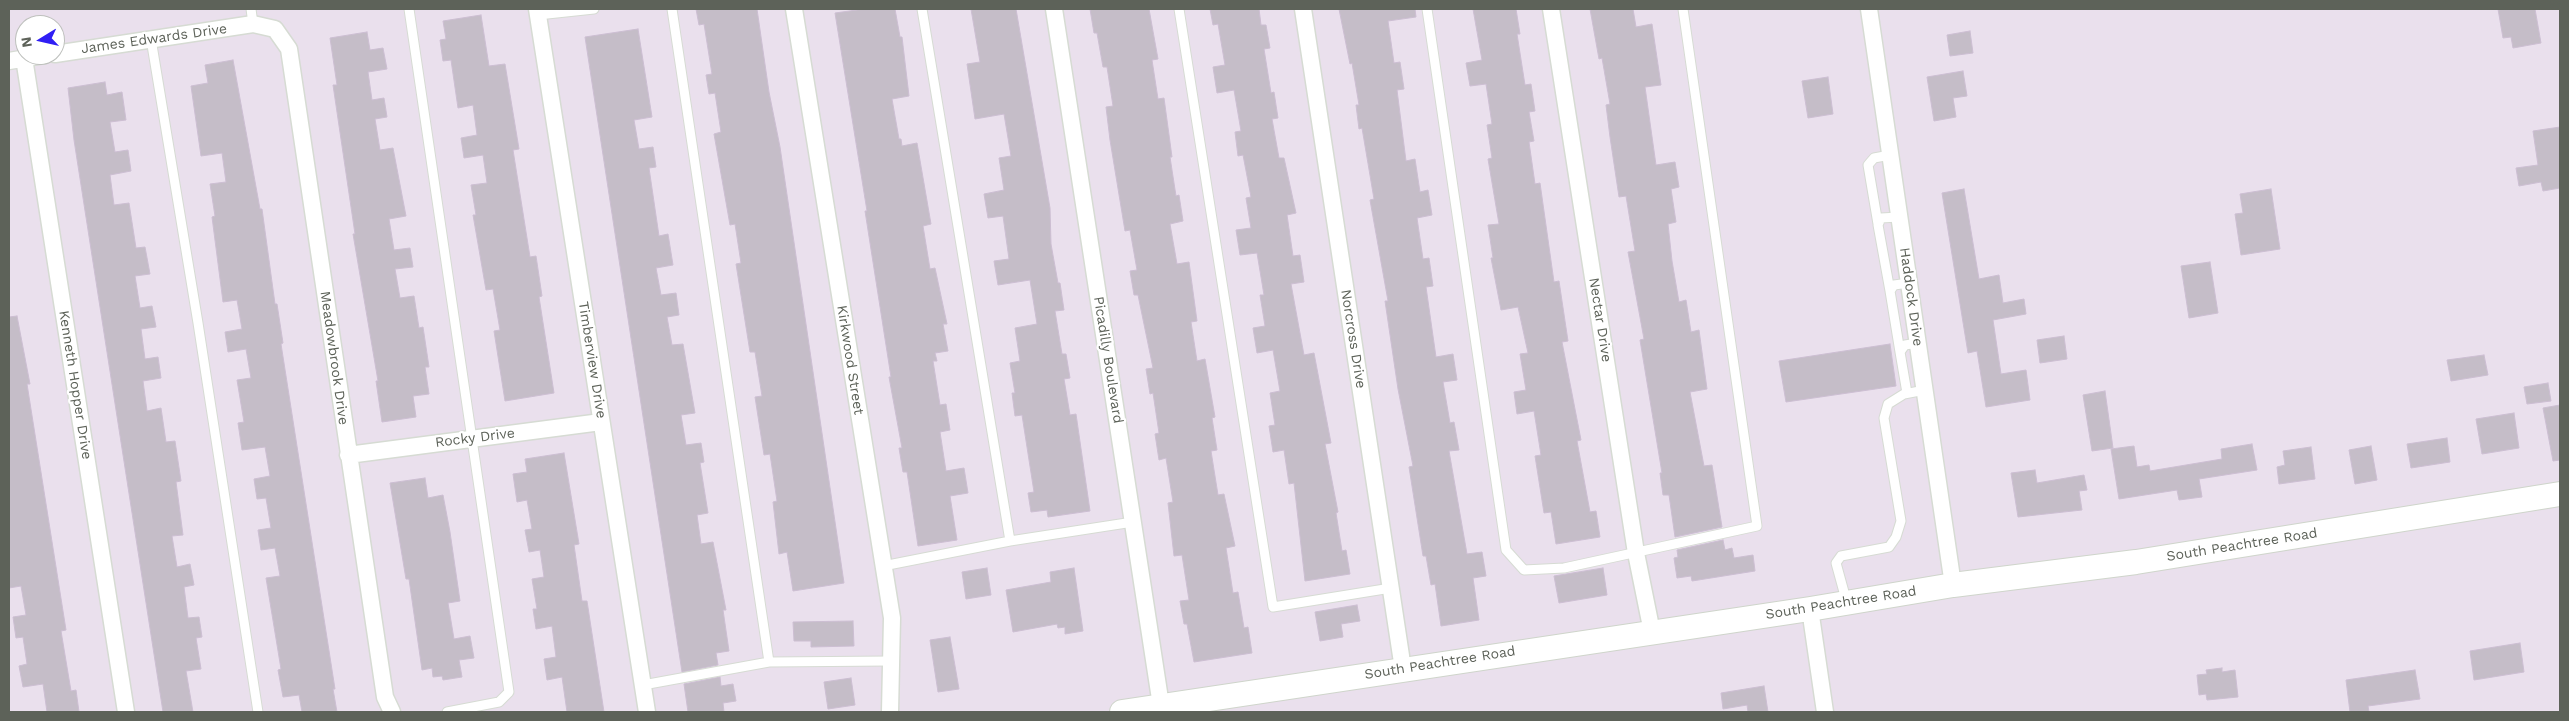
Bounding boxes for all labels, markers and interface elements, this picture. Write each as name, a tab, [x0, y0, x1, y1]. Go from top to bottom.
north arrow	[15, 15, 65, 65]
street label: James Edwards Drive	[80, 20, 228, 58]
text: N	[17, 36, 35, 49]
street label: Haddock Drive	[1896, 247, 1926, 347]
street label: Nectar Drive	[1585, 277, 1615, 363]
street label: Norcross Drive	[1337, 288, 1369, 390]
street label: Meadowbrook Drive	[316, 290, 352, 426]
street label: Picadilly Boulevard	[1090, 295, 1126, 425]
street label: Timberview Drive	[574, 300, 610, 420]
street label: Kirkwood Street	[833, 304, 867, 416]
street label: Kenneth Hopper Drive	[55, 309, 95, 461]
street label: Rocky Drive	[434, 425, 516, 451]
street label: South Peachtree Road	[2165, 525, 2319, 565]
street label: South Peachtree Road	[1764, 583, 1918, 623]
street label: South Peachtree Road	[1363, 643, 1517, 683]

